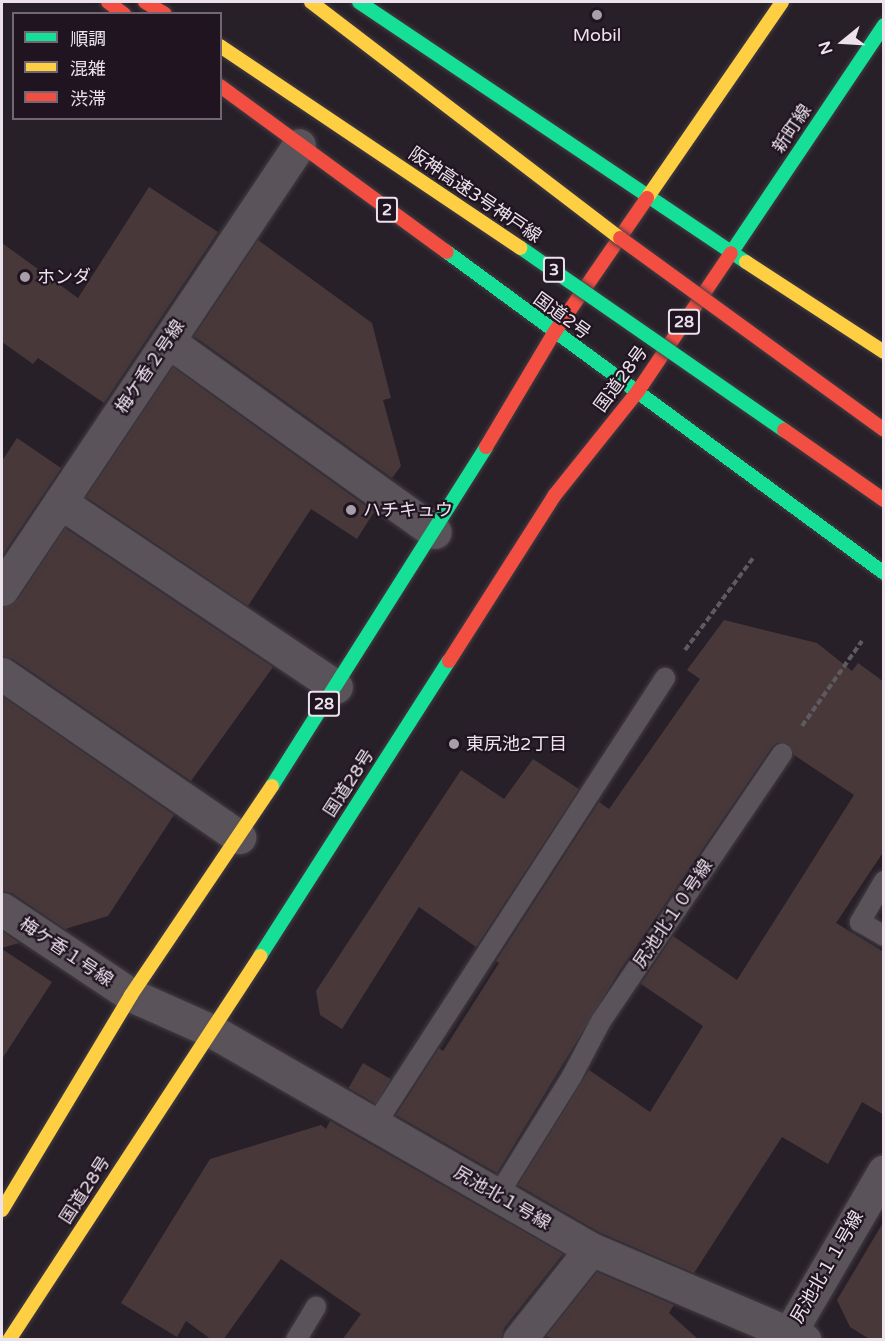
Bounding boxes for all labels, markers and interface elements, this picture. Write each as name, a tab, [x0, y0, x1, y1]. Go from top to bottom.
marker: Mobil	[590, 8, 604, 22]
legend	[12, 12, 222, 120]
north arrow	[813, 12, 873, 72]
place label: Mobil	[573, 24, 621, 46]
text: 順調	[70, 28, 106, 50]
text: N	[814, 38, 837, 57]
text: 混雑	[70, 58, 106, 80]
text: 渋滞	[70, 88, 106, 110]
street label: 新町線	[768, 101, 816, 157]
street label: 阪神高速3号神戸線	[405, 143, 545, 247]
road number: 2	[375, 197, 399, 223]
road number: 3	[542, 257, 566, 283]
place label: ホンダ	[37, 266, 91, 288]
marker: ホンダ	[18, 270, 32, 284]
street label: 国道2号	[529, 288, 595, 344]
road number: 28	[668, 309, 700, 335]
street label: 梅ケ香２号線	[111, 316, 189, 418]
street label: 国道28号	[590, 342, 652, 416]
place label: ハチキュウ	[363, 499, 453, 521]
marker: ハチキュウ	[344, 503, 358, 517]
road number: 28	[308, 691, 340, 717]
place label: 東尻池2丁目	[466, 733, 567, 755]
marker: 東尻池2丁目	[447, 737, 461, 751]
street label: 国道28号	[319, 745, 379, 821]
street label: 尻池北１０号線	[629, 856, 717, 972]
street label: 梅ケ香１号線	[15, 913, 117, 991]
street label: 国道28号	[55, 1152, 115, 1228]
street label: 尻池北１号線	[450, 1162, 554, 1234]
street label: 尻池北１１号線	[786, 1207, 868, 1327]

